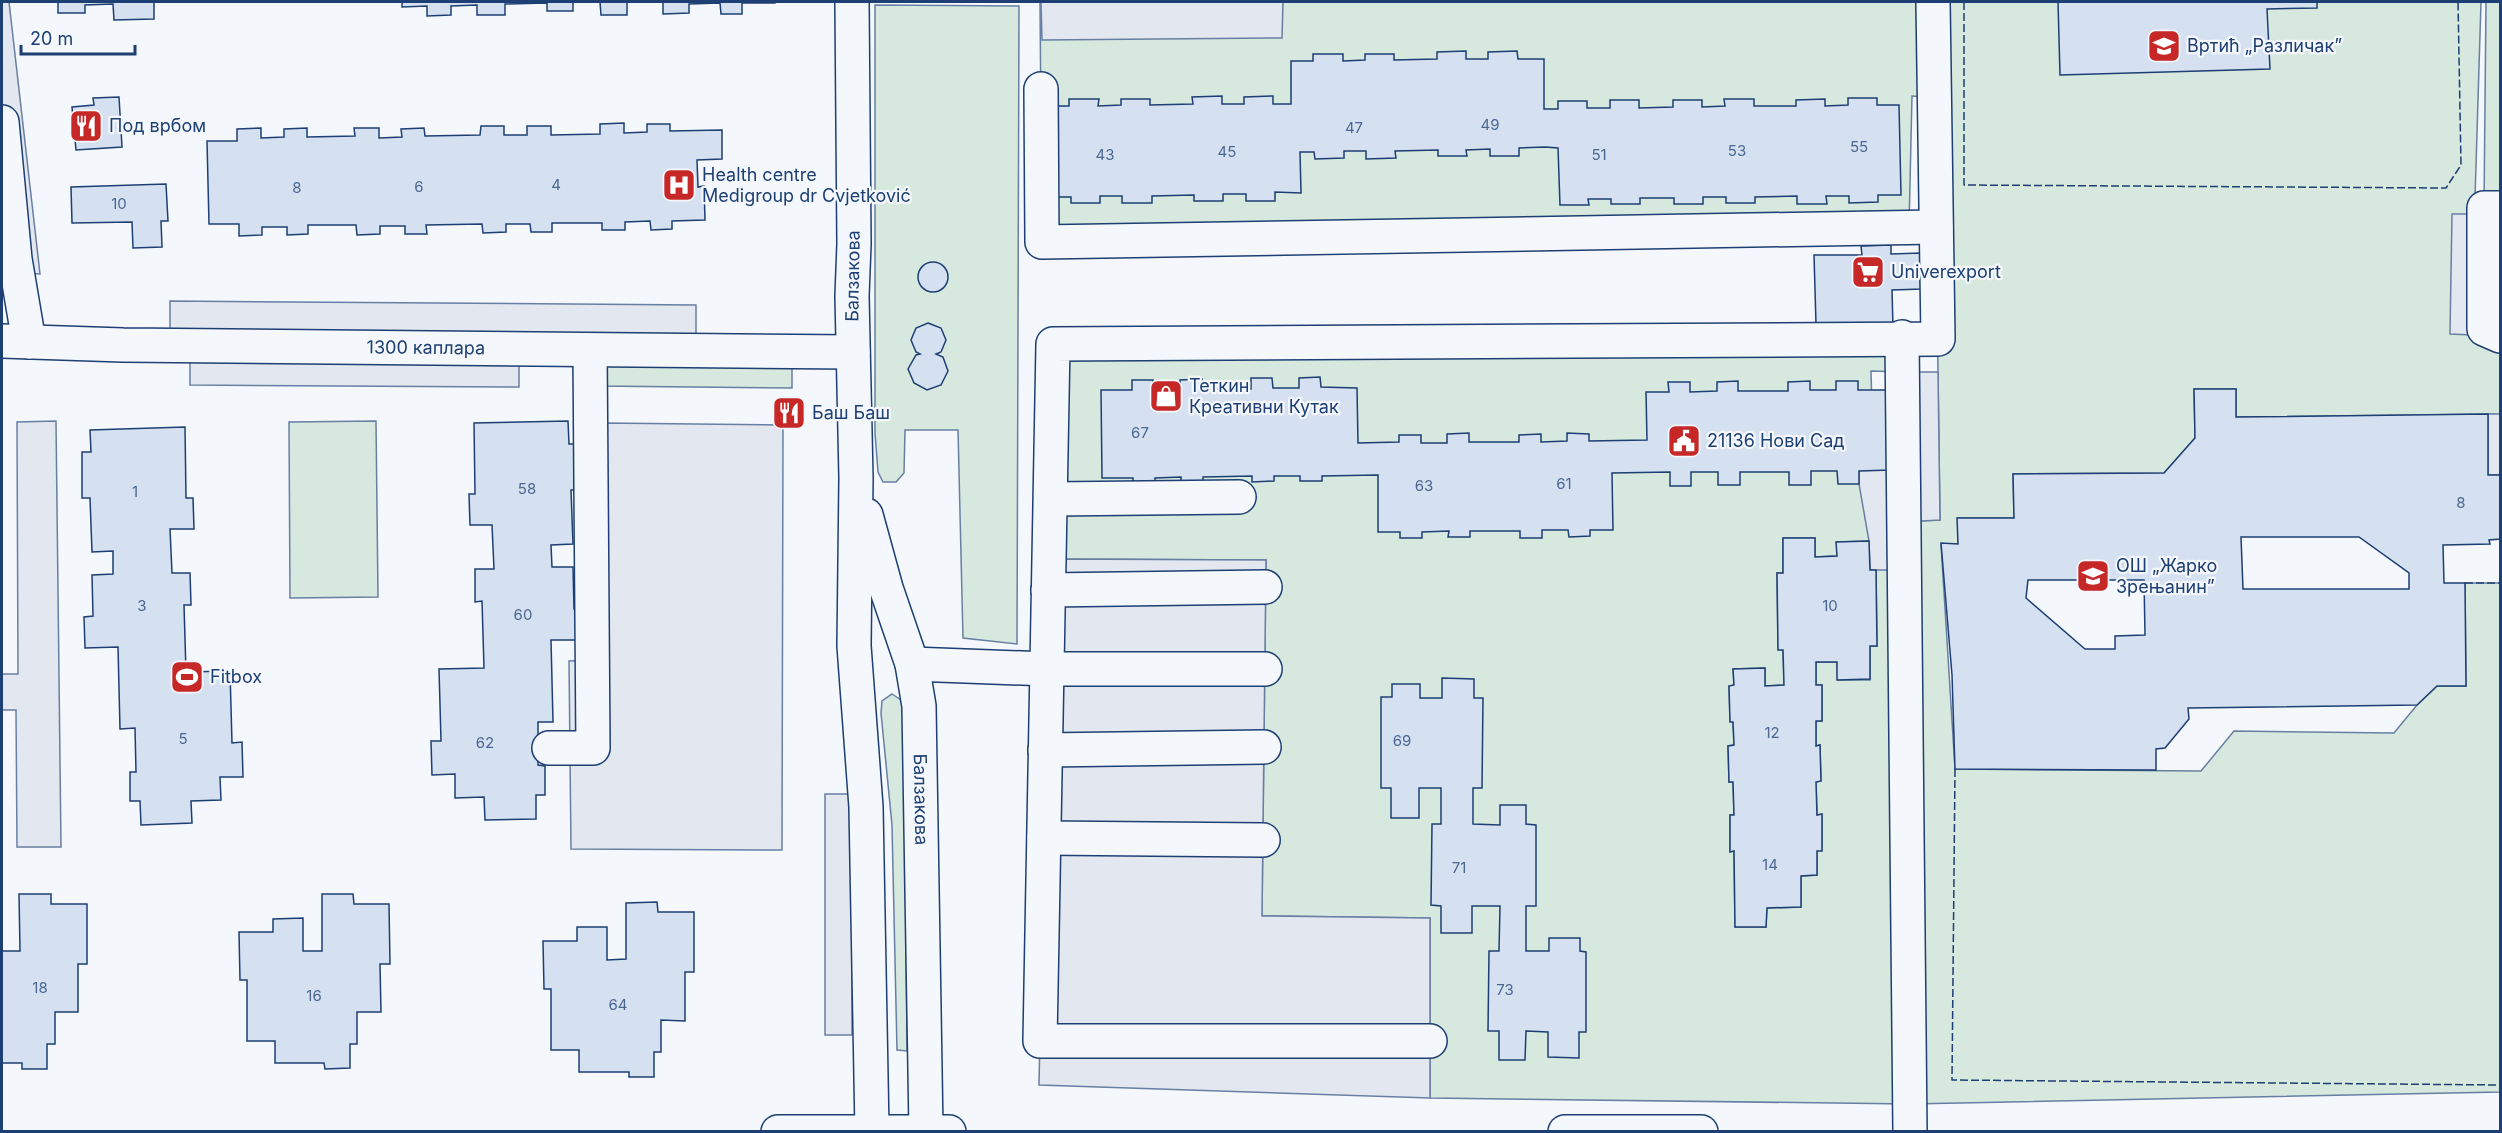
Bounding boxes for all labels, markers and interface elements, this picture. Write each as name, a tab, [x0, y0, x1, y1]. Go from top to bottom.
scale bar	[21, 18, 135, 56]
text: 20 m	[30, 28, 73, 49]
school or university icon: Вртић „Различак”	[2146, 28, 2182, 64]
place label: Вртић „Различак”	[2187, 35, 2342, 56]
restaurant icon: Под врбом	[68, 108, 104, 144]
place label: Под врбом	[109, 115, 206, 136]
house number: 49	[1481, 115, 1500, 134]
house number: 47	[1345, 118, 1363, 137]
house number: 55	[1850, 137, 1868, 156]
house number: 53	[1728, 141, 1746, 160]
house number: 45	[1218, 142, 1236, 161]
house number: 43	[1096, 145, 1114, 164]
house number: 51	[1591, 145, 1607, 164]
place label: Health centre Medigroup dr Cvjetković	[702, 164, 911, 206]
hospital icon: Health centre Medigroup dr Cvjetković	[661, 167, 697, 203]
house number: 4	[551, 175, 561, 194]
house number: 6	[414, 177, 424, 196]
house number: 8	[292, 178, 302, 197]
house number: 10	[111, 194, 127, 213]
street label: Балзакова	[841, 230, 864, 322]
supermarket icon: Univerexport	[1850, 254, 1886, 290]
place label: Univerexport	[1891, 261, 2001, 282]
street label: 1300 каплара	[367, 336, 485, 358]
place label: Теткин Креативни Кутак	[1189, 375, 1339, 417]
shop icon: Теткин Креативни Кутак	[1148, 378, 1184, 414]
restaurant icon: Баш Баш	[771, 395, 807, 431]
place label: Баш Баш	[812, 402, 890, 423]
house number: 67	[1131, 423, 1149, 442]
public building icon: 21136 Нови Сад	[1666, 423, 1702, 459]
place label: 21136 Нови Сад	[1707, 430, 1845, 451]
house number: 61	[1556, 474, 1572, 493]
house number: 63	[1415, 476, 1433, 495]
house number: 58	[518, 479, 536, 498]
house number: 1	[132, 482, 138, 501]
house number: 8	[2456, 493, 2466, 512]
place label: ОШ „Жарко Зрењанин”	[2116, 555, 2217, 597]
school or university icon: ОШ „Жарко Зрењанин”	[2075, 558, 2111, 594]
house number: 3	[137, 596, 147, 615]
house number: 10	[1822, 596, 1838, 615]
house number: 60	[514, 605, 532, 624]
sports icon: Fitbox	[169, 659, 205, 695]
place label: Fitbox	[210, 666, 262, 687]
house number: 12	[1764, 723, 1780, 742]
house number: 5	[178, 729, 188, 748]
house number: 69	[1393, 731, 1411, 750]
house number: 62	[476, 733, 494, 752]
street label: Балзакова	[910, 753, 932, 845]
house number: 14	[1762, 855, 1778, 874]
house number: 71	[1452, 858, 1466, 877]
house number: 18	[32, 978, 48, 997]
house number: 73	[1496, 980, 1514, 999]
house number: 16	[306, 986, 322, 1005]
house number: 64	[609, 995, 628, 1014]

